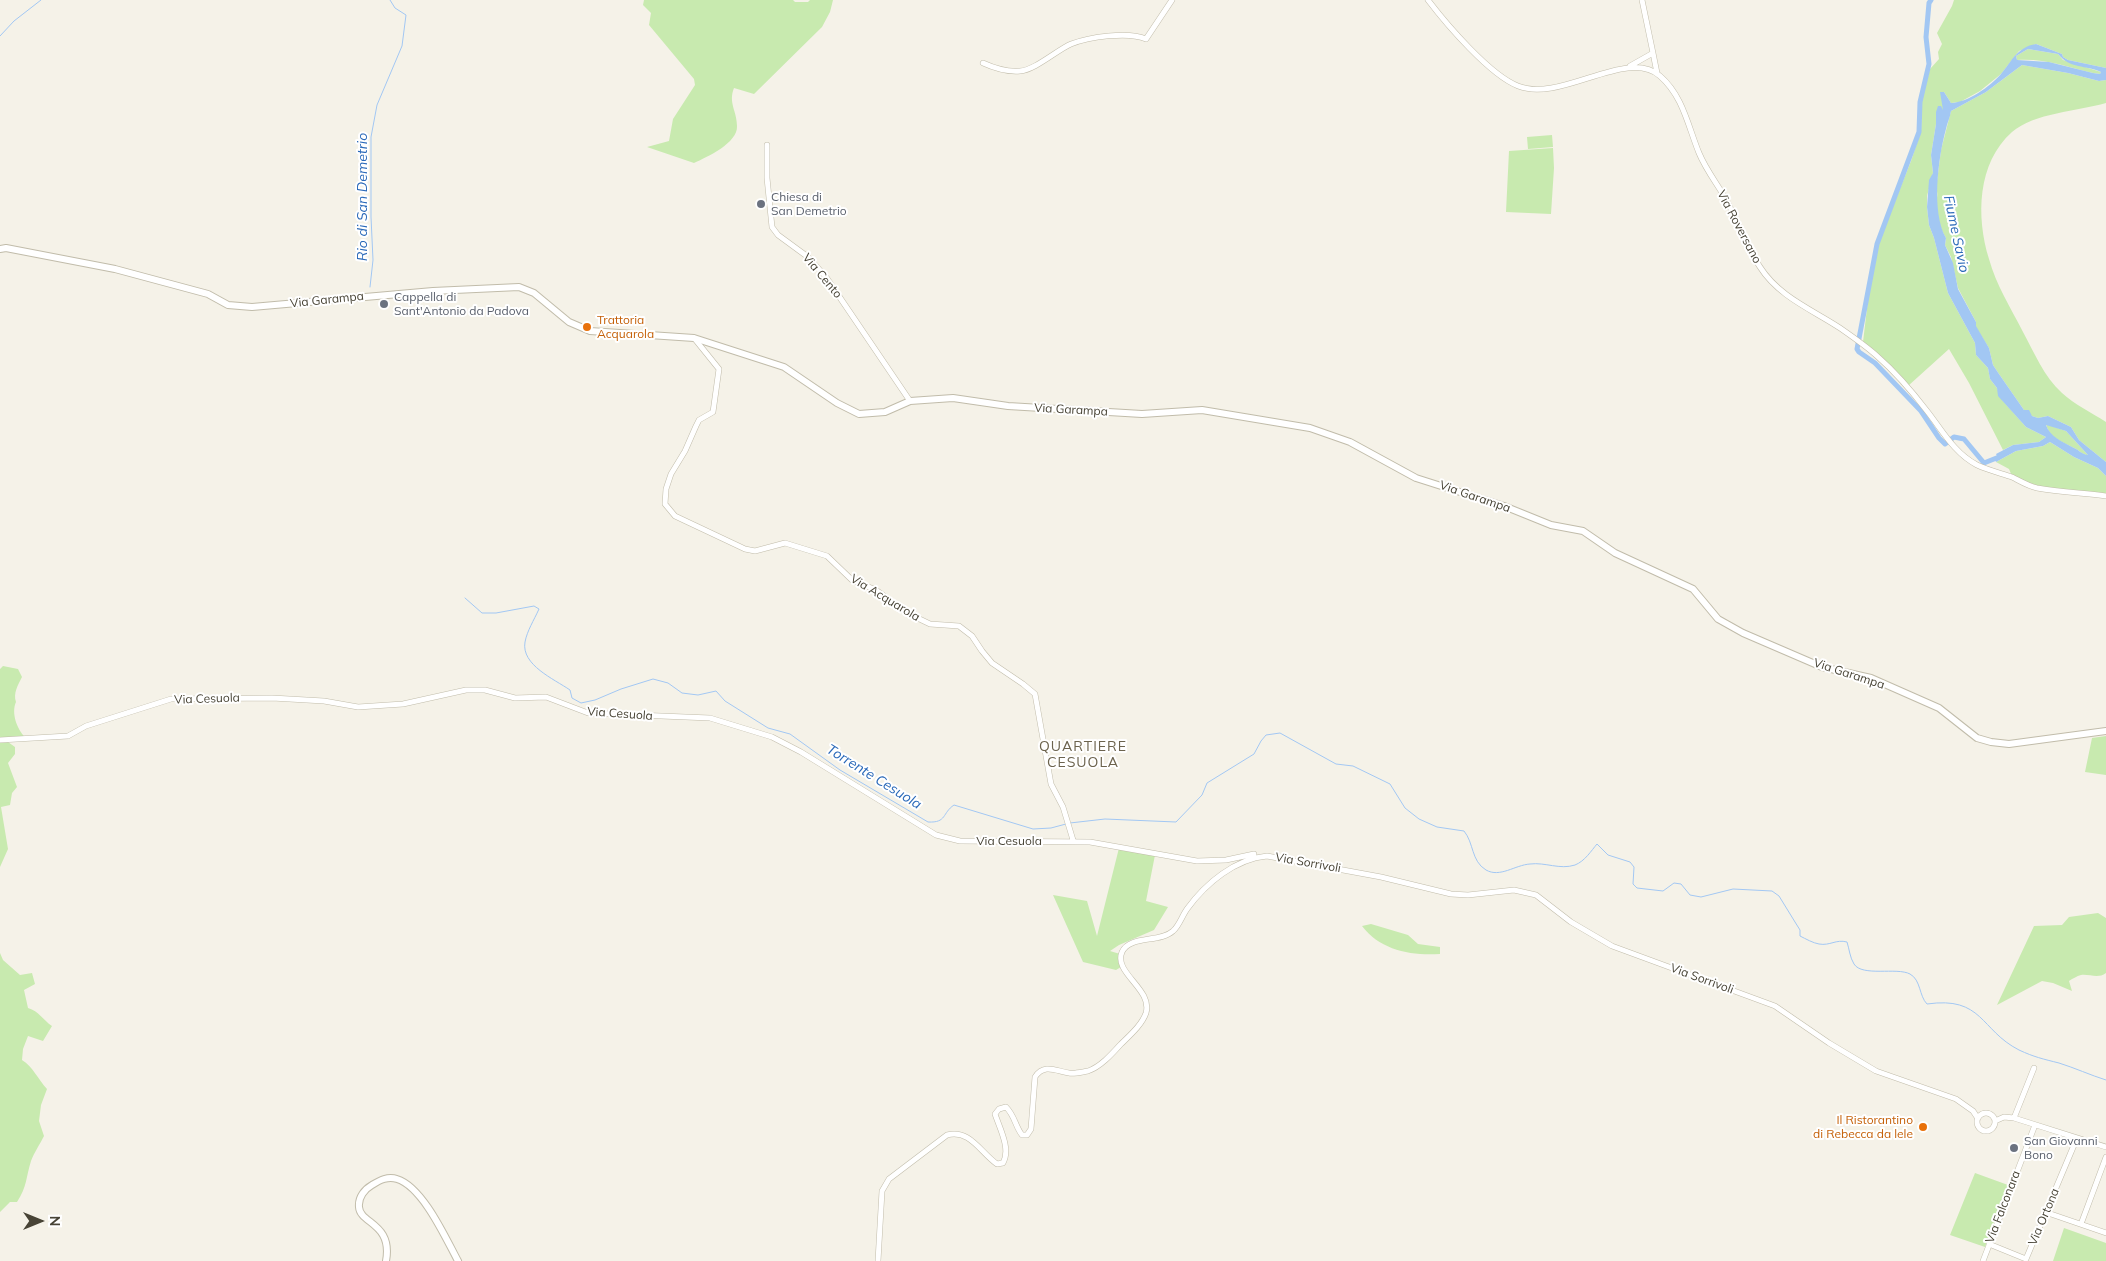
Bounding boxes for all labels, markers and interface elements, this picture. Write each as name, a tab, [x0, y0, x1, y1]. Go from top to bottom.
water label: Rio di San Demetrio	[355, 133, 371, 261]
street label: Via Roversano	[1714, 188, 1764, 266]
place label: Chiesa di San Demetrio	[771, 190, 847, 218]
water label: Fiume Savio	[1940, 194, 1972, 274]
marker: Chiesa di San Demetrio	[755, 198, 767, 210]
street label: Via Cento	[799, 251, 845, 301]
street label: Via Garampa	[289, 289, 365, 311]
place label: Cappella di Sant'Antonio da Padova	[394, 290, 529, 318]
marker: Cappella di Sant'Antonio da Padova	[378, 298, 390, 310]
place label: Trattoria Acquarola	[597, 313, 654, 341]
marker: Trattoria Acquarola	[581, 321, 593, 333]
street label: Via Garampa	[1034, 401, 1108, 419]
street label: Via Garampa	[1438, 478, 1512, 516]
street label: Via Acquarola	[848, 572, 922, 624]
street label: Via Garampa	[1812, 656, 1886, 692]
street label: Via Cesuola	[174, 691, 240, 707]
street label: Via Cesuola	[587, 705, 653, 723]
district label: QUARTIERE CESUOLA	[1038, 739, 1128, 772]
water label: Torrente Cesuola	[823, 741, 925, 813]
street label: Via Cesuola	[976, 834, 1042, 848]
street label: Via Sorrivoli	[1274, 850, 1342, 876]
street label: Via Sorrivoli	[1668, 961, 1736, 997]
place label: Il Ristorantino di Rebecca da lele	[1813, 1113, 1913, 1141]
marker: Il Ristorantino di Rebecca da lele	[1917, 1121, 1929, 1133]
place label: San Giovanni Bono	[2024, 1134, 2098, 1162]
marker: San Giovanni Bono	[2008, 1142, 2020, 1154]
street label: Via Falconara	[1983, 1169, 2023, 1245]
street label: Via Ortona	[2026, 1186, 2062, 1248]
north arrow	[15, 1196, 65, 1246]
text: N	[46, 1216, 64, 1226]

